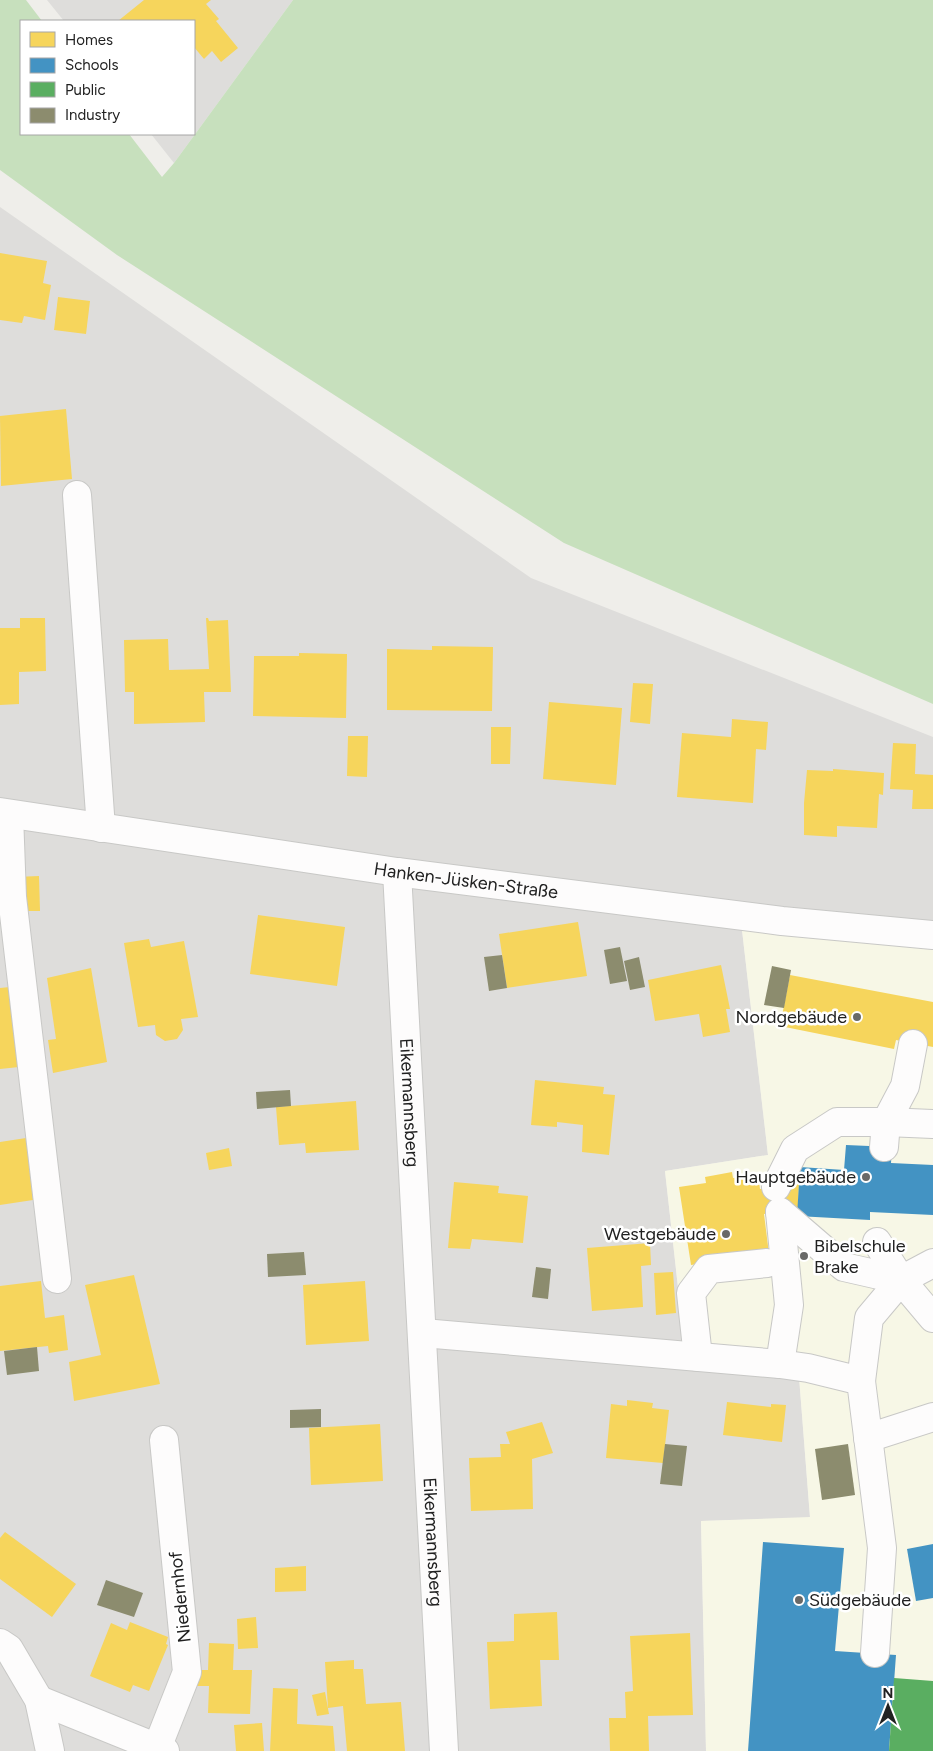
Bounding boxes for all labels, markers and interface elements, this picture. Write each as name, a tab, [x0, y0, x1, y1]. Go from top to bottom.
legend	[20, 20, 195, 135]
text: Homes	[65, 31, 113, 49]
text: Schools	[65, 56, 118, 74]
text: Public	[65, 81, 106, 99]
text: Industry	[65, 106, 120, 124]
street label: Hanken-Jüsken-Straße	[372, 858, 560, 903]
place label: Nordgebäude	[735, 1006, 847, 1028]
marker: Nordgebäude	[851, 1011, 863, 1023]
street label: Eikermannsberg	[395, 1037, 424, 1168]
place label: Hauptgebäude	[735, 1166, 856, 1188]
marker: Hauptgebäude	[860, 1171, 872, 1183]
place label: Westgebäude	[604, 1223, 716, 1245]
marker: Westgebäude	[720, 1228, 732, 1240]
place label: Bibelschule Brake	[814, 1235, 906, 1278]
marker: Bibelschule Brake	[798, 1250, 810, 1262]
street label: Eikermannsberg	[418, 1477, 447, 1607]
street label: Niedernhof	[164, 1550, 196, 1644]
place label: Südgebäude	[809, 1589, 911, 1611]
marker: Südgebäude	[793, 1594, 805, 1606]
north arrow	[863, 1681, 913, 1731]
text: N	[883, 1685, 893, 1702]

